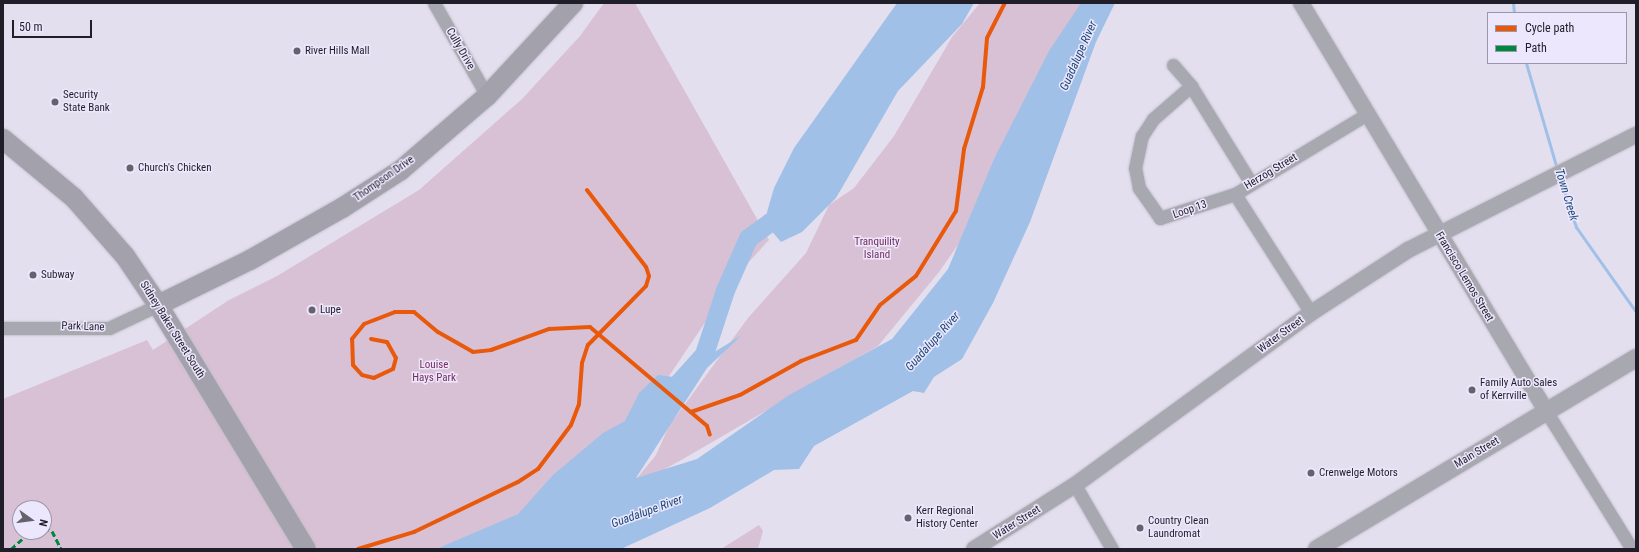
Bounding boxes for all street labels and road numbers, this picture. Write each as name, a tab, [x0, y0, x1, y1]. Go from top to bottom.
street label: Cully Drive	[443, 26, 477, 72]
street label: Herzog Street	[1242, 151, 1300, 193]
street label: Thompson Drive	[351, 153, 417, 205]
street label: Loop 13	[1171, 198, 1209, 222]
street label: Francisco Lemos Street	[1432, 230, 1496, 324]
street label: Sidney Baker Street South	[137, 279, 207, 381]
street label: Water Street	[1255, 314, 1307, 356]
street label: Park Lane	[61, 320, 105, 334]
street label: Main Street	[1452, 435, 1502, 471]
street label: Water Street	[991, 503, 1043, 543]

